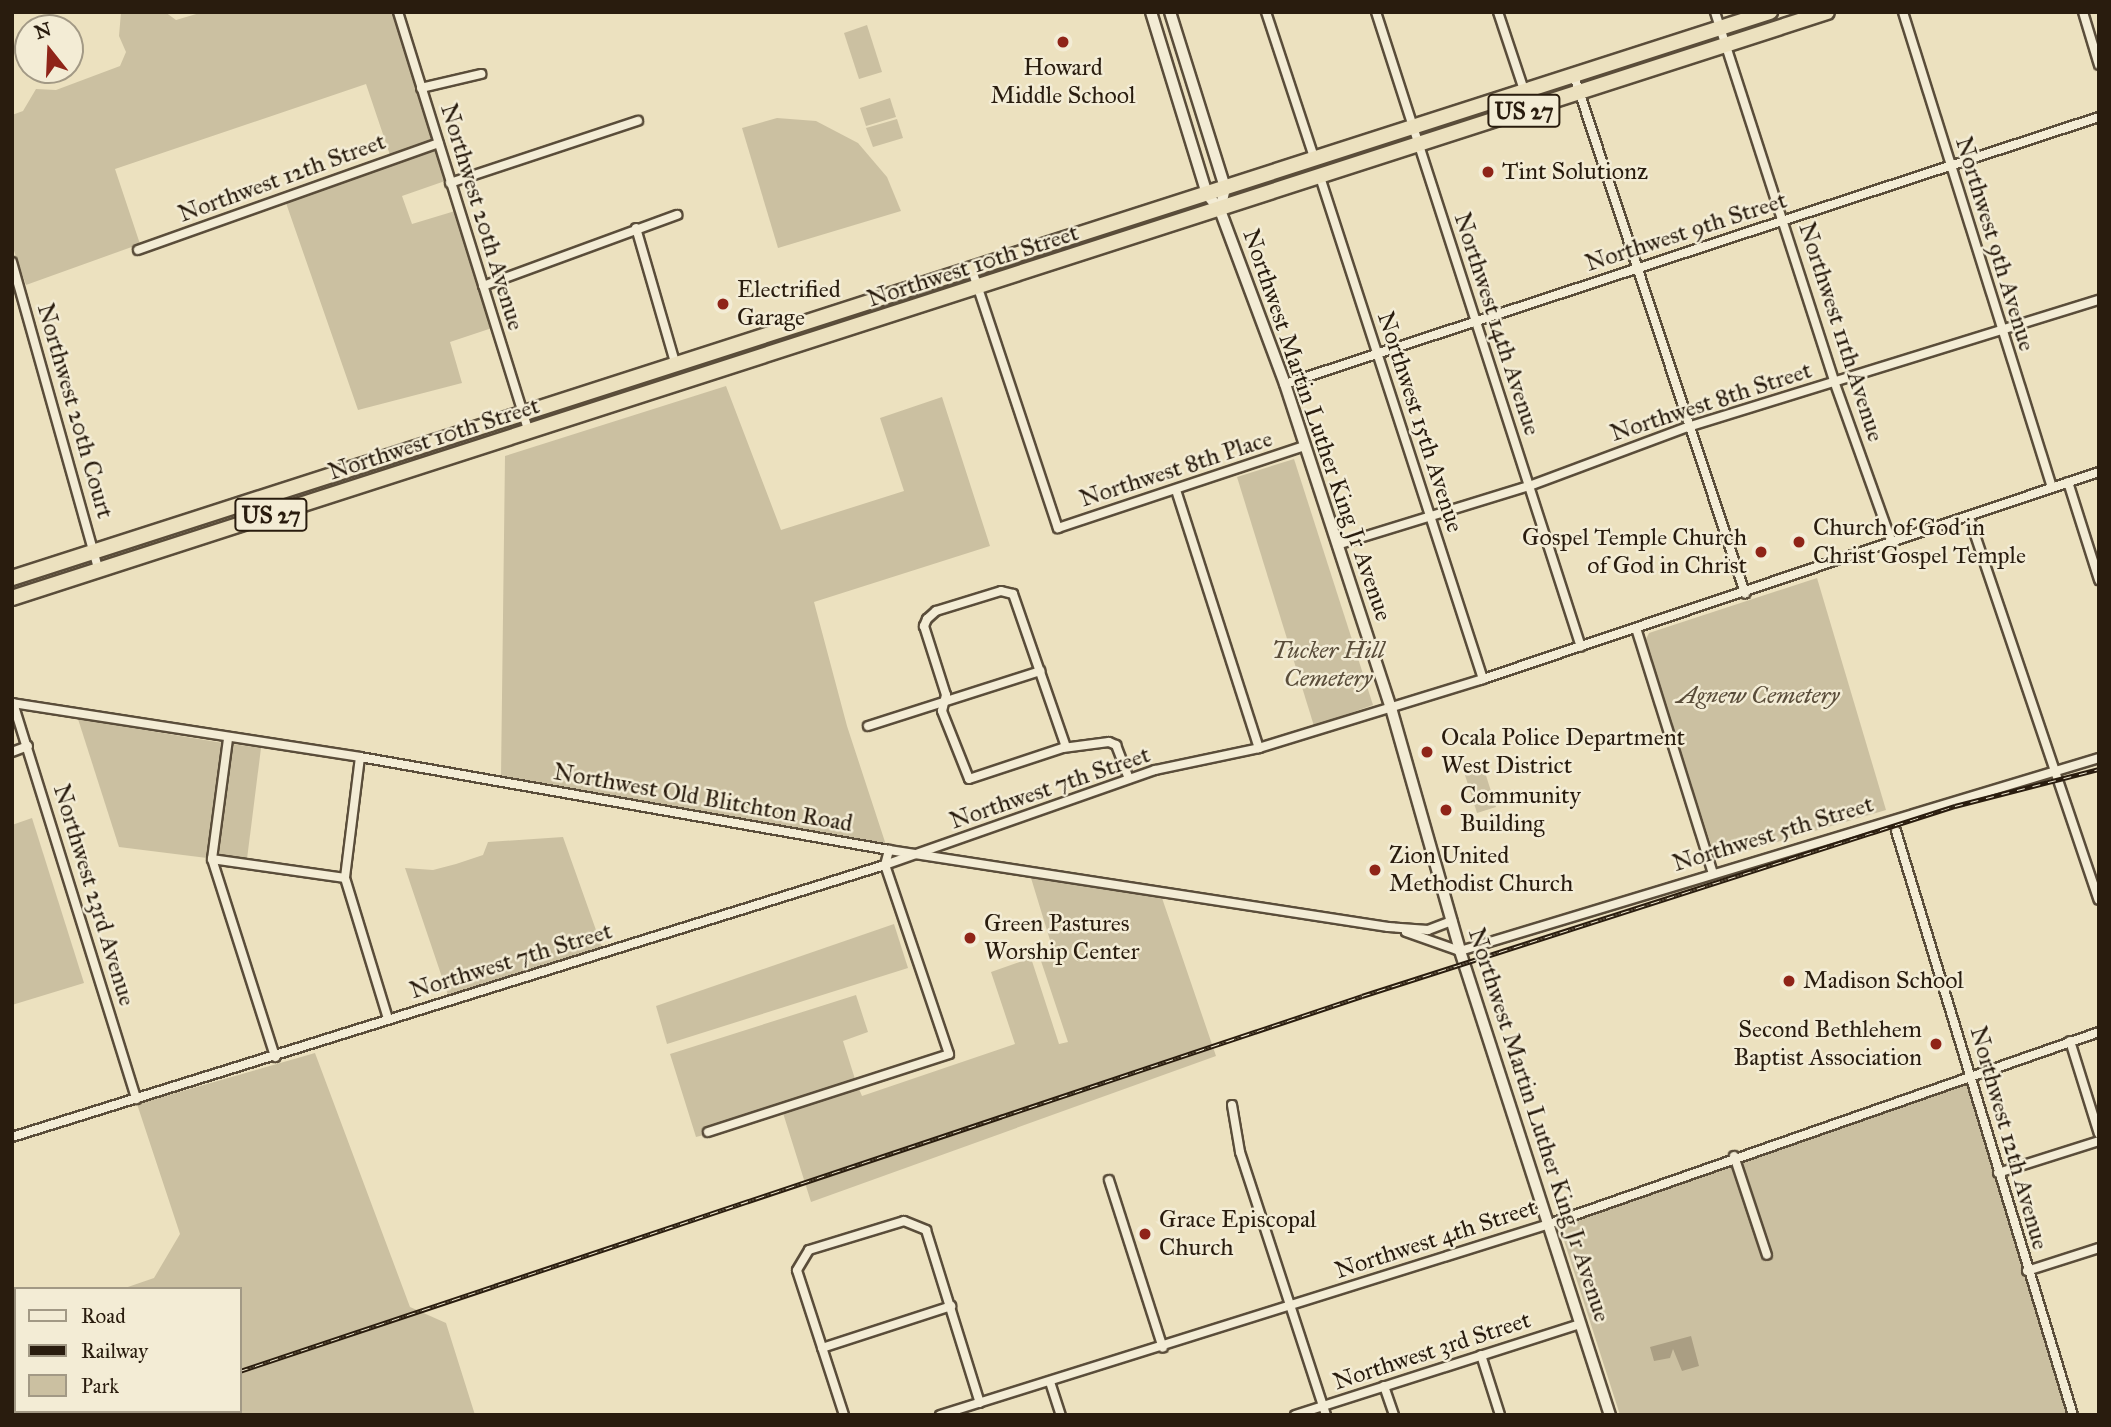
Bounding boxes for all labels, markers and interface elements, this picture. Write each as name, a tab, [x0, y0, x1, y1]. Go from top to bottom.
north arrow	[14, 14, 84, 84]
text: N	[32, 17, 54, 44]
marker: Howard Middle School	[1055, 34, 1071, 50]
place label: Howard Middle School	[990, 54, 1136, 110]
road number: US 27	[1487, 92, 1561, 130]
street label: Northwest 20th Avenue	[434, 100, 530, 334]
street label: Northwest 12th Street	[174, 127, 390, 229]
street label: Northwest 9th Avenue	[1949, 133, 2041, 355]
place label: Tint Solutionz	[1502, 158, 1648, 186]
marker: Tint Solutionz	[1480, 164, 1496, 180]
street label: Northwest 9th Street	[1582, 186, 1790, 278]
street label: Northwest 14th Avenue	[1447, 209, 1547, 439]
street label: Northwest 10th Street	[864, 218, 1082, 314]
street label: Northwest 11th Avenue	[1792, 219, 1890, 445]
street label: Northwest Martin Luther King Jr Avenue	[1236, 225, 1398, 625]
place label: Electrified Garage	[737, 276, 841, 332]
marker: Electrified Garage	[715, 296, 731, 312]
street label: Northwest 20th Court	[31, 300, 119, 522]
street label: Northwest 15th Avenue	[1371, 308, 1469, 536]
street label: Northwest 8th Street	[1607, 356, 1815, 448]
street label: Northwest 10th Street	[325, 391, 543, 487]
street label: Northwest 8th Place	[1076, 424, 1276, 514]
road number: US 27	[234, 495, 308, 534]
place label: Church of God in Christ Gospel Temple	[1813, 514, 2026, 570]
place label: Gospel Temple Church of God in Christ	[1522, 524, 1747, 580]
marker: Church of God in Christ Gospel Temple	[1791, 534, 1807, 550]
marker: Gospel Temple Church of God in Christ	[1753, 544, 1769, 560]
park label: Tucker Hill Cemetery	[1272, 637, 1384, 693]
park label: Agnew Cemetery	[1677, 682, 1839, 710]
place label: Ocala Police Department West District	[1441, 724, 1685, 780]
street label: Northwest 7th Street	[946, 740, 1154, 836]
marker: Ocala Police Department West District	[1419, 744, 1435, 760]
street label: Northwest Old Blitchton Road	[551, 757, 855, 839]
street label: Northwest 23rd Avenue	[47, 781, 141, 1009]
place label: Community Building	[1460, 782, 1581, 838]
street label: Northwest 5th Street	[1669, 790, 1877, 878]
marker: Community Building	[1438, 802, 1454, 818]
place label: Zion United Methodist Church	[1389, 842, 1573, 898]
marker: Zion United Methodist Church	[1367, 862, 1383, 878]
place label: Green Pastures Worship Center	[984, 910, 1140, 966]
street label: Northwest 7th Street	[406, 917, 616, 1005]
street label: Northwest Martin Luther King Jr Avenue	[1462, 924, 1616, 1326]
marker: Green Pastures Worship Center	[962, 930, 978, 946]
place label: Madison School	[1803, 967, 1964, 995]
marker: Madison School	[1781, 973, 1797, 989]
place label: Second Bethlehem Baptist Association	[1733, 1016, 1922, 1072]
street label: Northwest 12th Avenue	[1963, 1023, 2055, 1253]
marker: Second Bethlehem Baptist Association	[1928, 1036, 1944, 1052]
street label: Northwest 4th Street	[1331, 1193, 1541, 1285]
place label: Grace Episcopal Church	[1159, 1206, 1317, 1262]
marker: Grace Episcopal Church	[1137, 1226, 1153, 1242]
legend	[14, 1287, 242, 1413]
text: Road	[81, 1303, 126, 1329]
street label: Northwest 3rd Street	[1330, 1305, 1534, 1397]
text: Railway	[81, 1338, 148, 1364]
text: Park	[81, 1373, 119, 1399]

